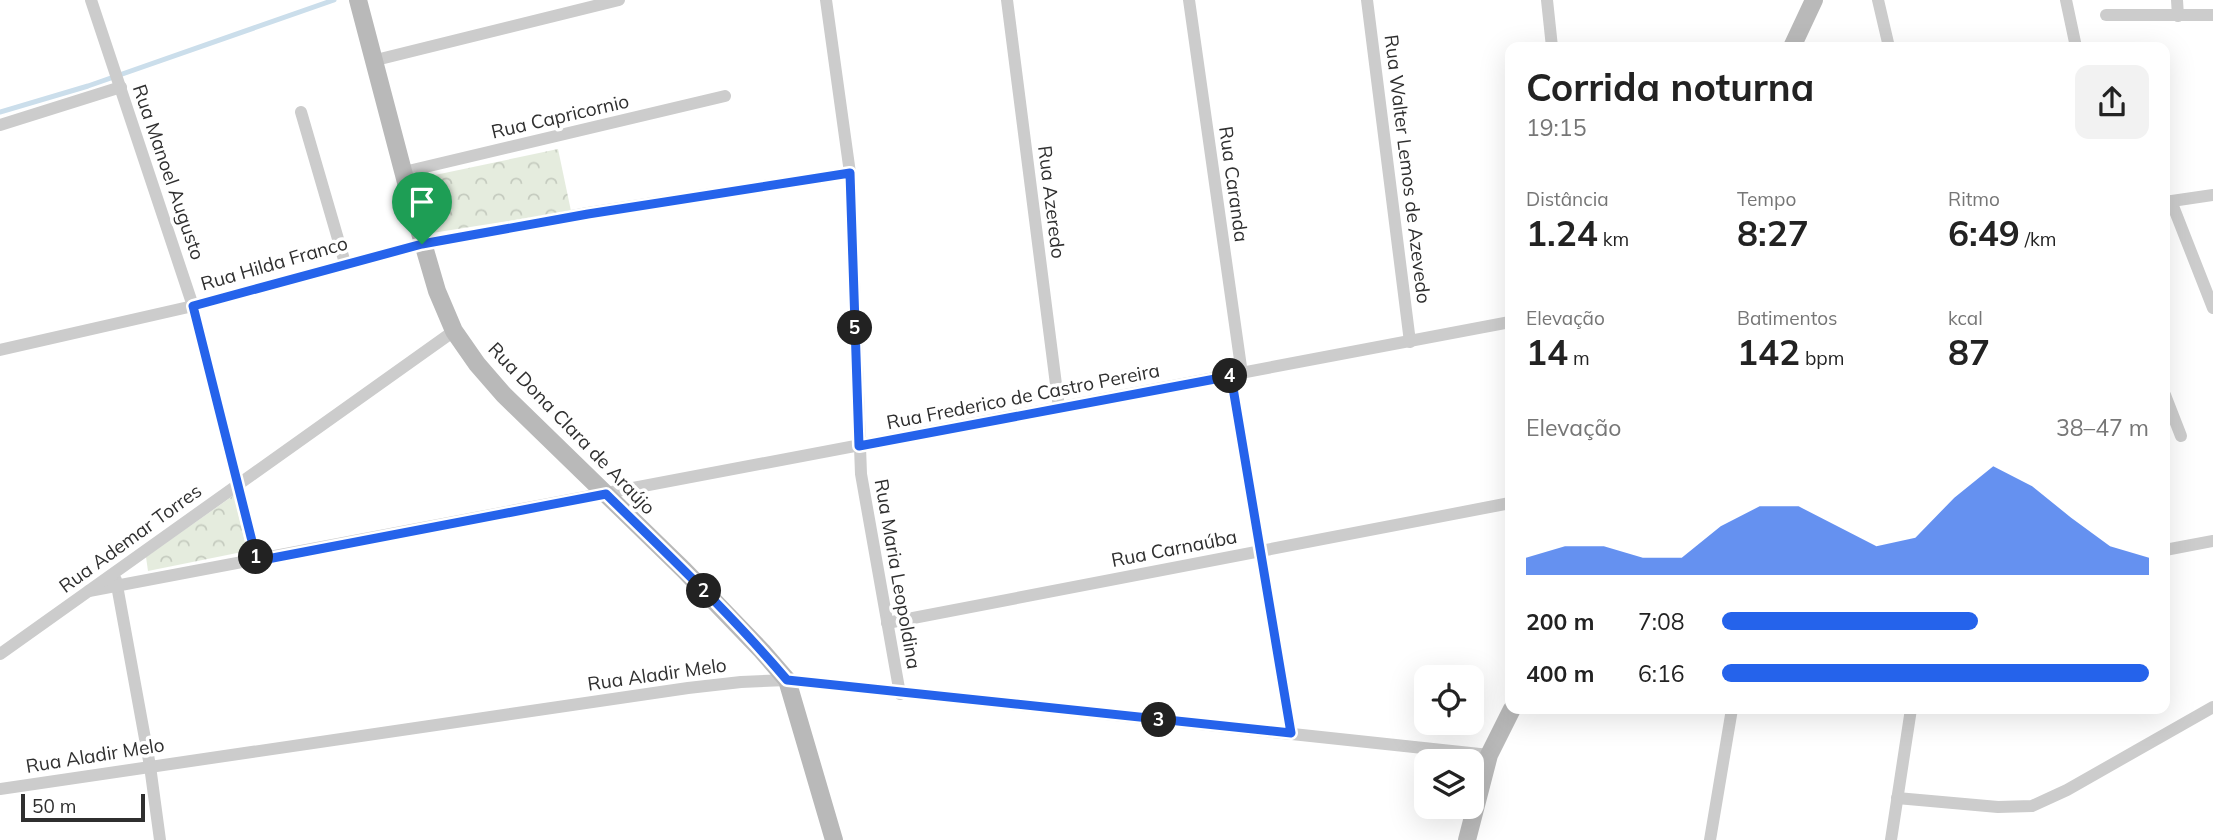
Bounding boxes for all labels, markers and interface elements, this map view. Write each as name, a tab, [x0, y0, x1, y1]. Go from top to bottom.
street label: Rua Walter Lemos de Azevedo	[1380, 33, 1436, 305]
text: Corrida noturna	[1526, 63, 1814, 111]
button: share	[2075, 65, 2149, 139]
street label: Rua Manoel Augusto	[128, 81, 210, 263]
street label: Rua Capricornio	[489, 88, 631, 144]
text: 19:15	[1526, 113, 1586, 142]
street label: Rua Caranda	[1214, 125, 1254, 243]
street label: Rua Azeredo	[1033, 144, 1071, 260]
pin	[392, 172, 452, 244]
icon: arrive	[403, 183, 441, 221]
text: Distância	[1526, 187, 1609, 211]
text: Tempo	[1737, 187, 1796, 211]
text: Ritmo	[1948, 187, 2000, 211]
text: 1.24	[1526, 211, 1598, 255]
text: 8:27	[1737, 211, 1809, 255]
text: 6:49	[1948, 211, 2020, 255]
text: km	[1598, 227, 1629, 251]
text: /km	[2020, 227, 2057, 251]
street label: Rua Hilda Franco	[198, 231, 350, 295]
text: Elevação	[1526, 306, 1605, 330]
text: Batimentos	[1737, 306, 1837, 330]
text: kcal	[1948, 306, 1983, 330]
pin: 5	[838, 310, 872, 346]
text: 5	[849, 315, 860, 339]
text: 14	[1526, 330, 1568, 374]
text: 142	[1737, 330, 1800, 374]
text: 87	[1948, 330, 1990, 374]
street label: Rua Dona Clara de Araújo	[483, 337, 661, 519]
text: m	[1568, 346, 1590, 370]
text: bpm	[1800, 346, 1844, 370]
street label: Rua Frederico de Castro Pereira	[884, 358, 1162, 434]
pin: 4	[1212, 358, 1248, 394]
text: 4	[1224, 363, 1235, 387]
text: Elevação	[1526, 413, 1621, 442]
text: 38–47 m	[2056, 413, 2149, 442]
street label: Rua Maria Leopoldina	[869, 477, 927, 671]
street label: Rua Ademar Torres	[54, 478, 206, 598]
street label: Rua Carnaúba	[1109, 524, 1239, 572]
pin: 1	[238, 540, 274, 574]
text: 1	[250, 544, 261, 568]
pin: 2	[686, 574, 722, 608]
text: 2	[698, 578, 709, 602]
text: 200 m	[1526, 607, 1594, 636]
text: 7:08	[1638, 607, 1685, 636]
street label: Rua Aladir Melo	[586, 652, 728, 696]
text: 400 m	[1526, 659, 1594, 688]
text: 6:16	[1638, 659, 1685, 688]
map controls	[1414, 665, 1484, 819]
button: locate	[1414, 665, 1484, 735]
pin: 3	[1142, 702, 1176, 738]
text: 3	[1153, 707, 1164, 731]
street label: Rua Aladir Melo	[24, 732, 166, 778]
button: layers	[1414, 749, 1484, 819]
scale bar	[21, 791, 145, 823]
text: 50 m	[32, 794, 76, 818]

